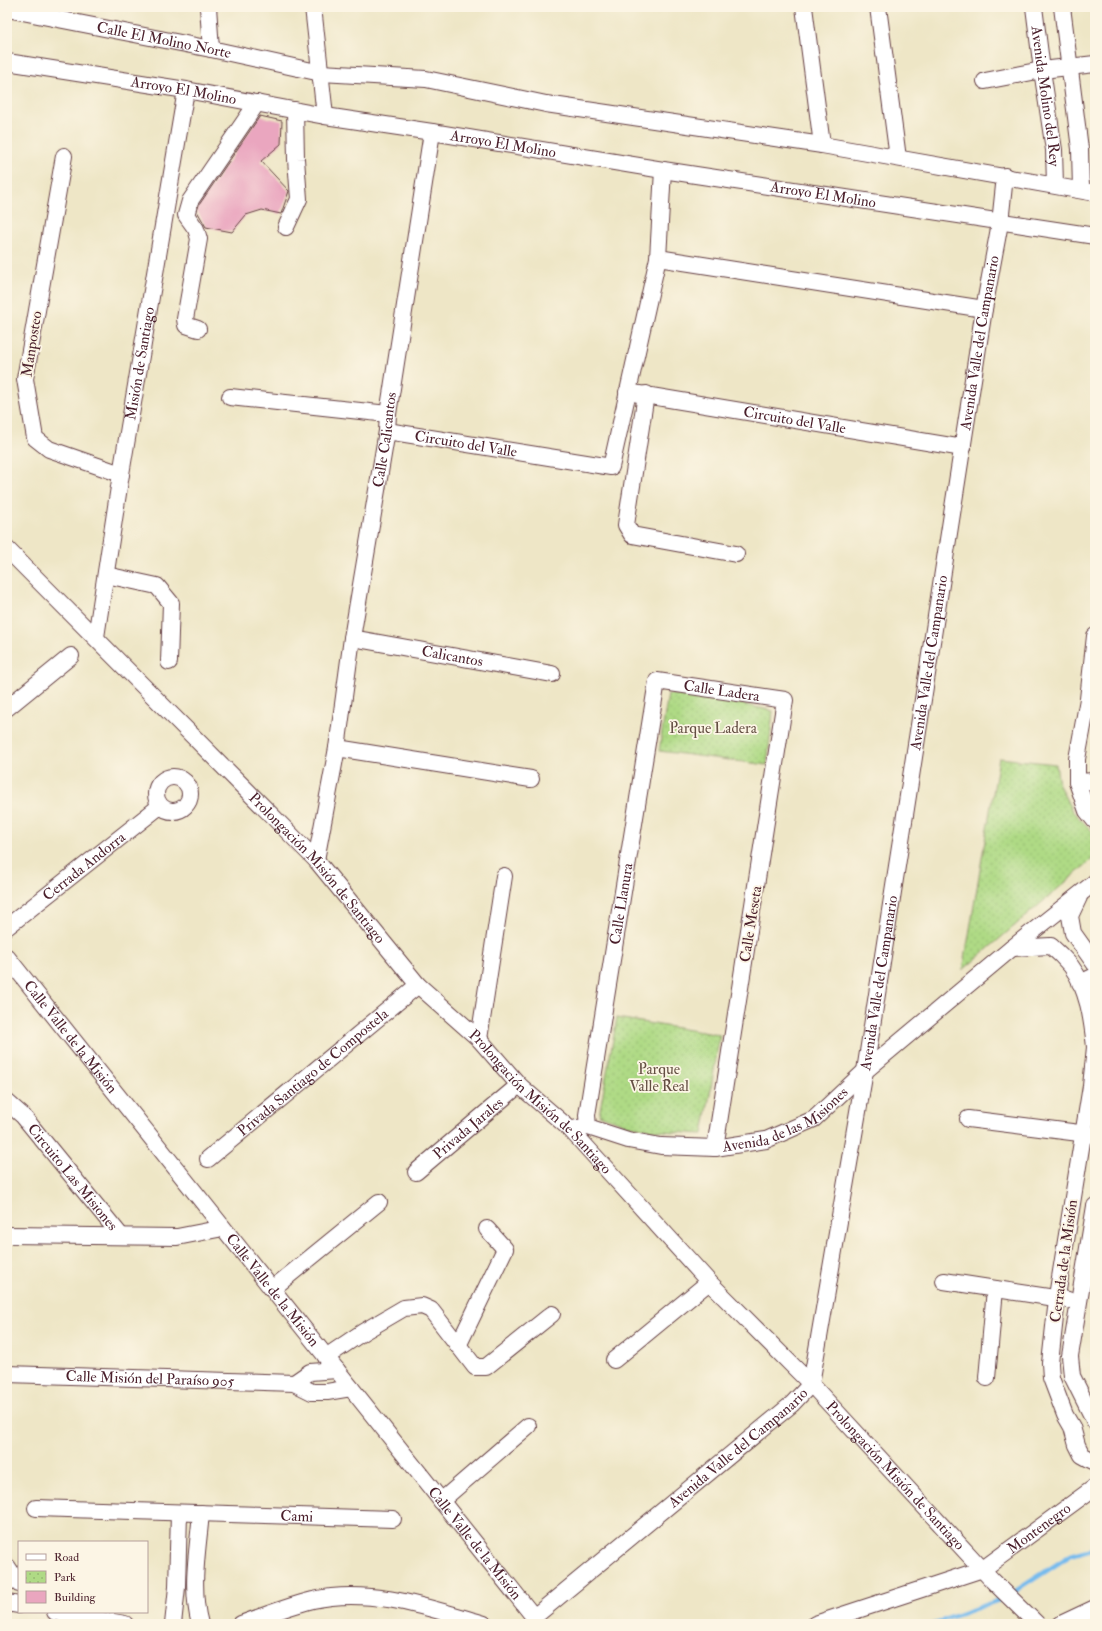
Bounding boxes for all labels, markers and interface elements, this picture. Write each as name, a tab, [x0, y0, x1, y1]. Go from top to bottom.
street label: Calle El Molino Norte	[95, 17, 233, 63]
street label: Avenida Molino del Rey	[1027, 24, 1064, 167]
street label: Arroyo El Molino	[129, 72, 238, 109]
street label: Arroyo El Molino	[448, 126, 557, 162]
street label: Arroyo El Molino	[768, 177, 877, 212]
street label: Avenida Valle del Campanario	[956, 254, 1003, 432]
street label: Misión de Santiago	[121, 305, 159, 421]
street label: Manposteo	[17, 310, 48, 379]
street label: Calle Calicantos	[368, 391, 401, 489]
street label: Circuito del Valle	[742, 402, 847, 438]
street label: Circuito del Valle	[413, 426, 519, 461]
street label: Avenida Valle del Campanario	[906, 574, 952, 752]
street label: Calicantos	[420, 641, 485, 671]
street label: Calle Ladera	[682, 676, 762, 706]
park label: Parque Ladera	[669, 719, 758, 738]
street label: Prolongación Misión de Santiago	[245, 788, 390, 947]
street label: Cerrada Andorra	[39, 827, 130, 905]
street label: Calle Llanura	[605, 861, 637, 946]
street label: Calle Meseta	[736, 884, 767, 964]
street label: Avenida Valle del Campanario	[856, 894, 902, 1073]
street label: Calle Valle de la Misión	[20, 976, 122, 1097]
street label: Privada Santiago de Compostela	[233, 1004, 393, 1140]
street label: Prolongación Misión de Santiago	[465, 1025, 616, 1178]
park label: Parque Valle Real	[629, 1060, 689, 1096]
street label: Avenida de las Misiones	[720, 1083, 852, 1156]
street label: Privada Jarales	[429, 1093, 507, 1163]
street label: Circuito Las Misiones	[23, 1120, 122, 1234]
street label: Cerrada de la Misión	[1046, 1198, 1082, 1324]
street label: Calle Valle de la Misión	[222, 1229, 324, 1351]
street label: Calle Misión del Paraíso 905	[65, 1366, 235, 1391]
street label: Avenida Valle del Campanario	[663, 1384, 812, 1512]
street label: Prolongación Misión de Santiago	[822, 1397, 969, 1554]
street label: Calle Valle de la Misión	[424, 1483, 526, 1604]
street label: Montenegro	[1003, 1498, 1075, 1558]
street label: Cami	[280, 1506, 314, 1526]
legend	[18, 1541, 148, 1613]
text: Road	[54, 1550, 79, 1565]
text: Park	[54, 1570, 76, 1585]
text: Building	[54, 1590, 97, 1605]

